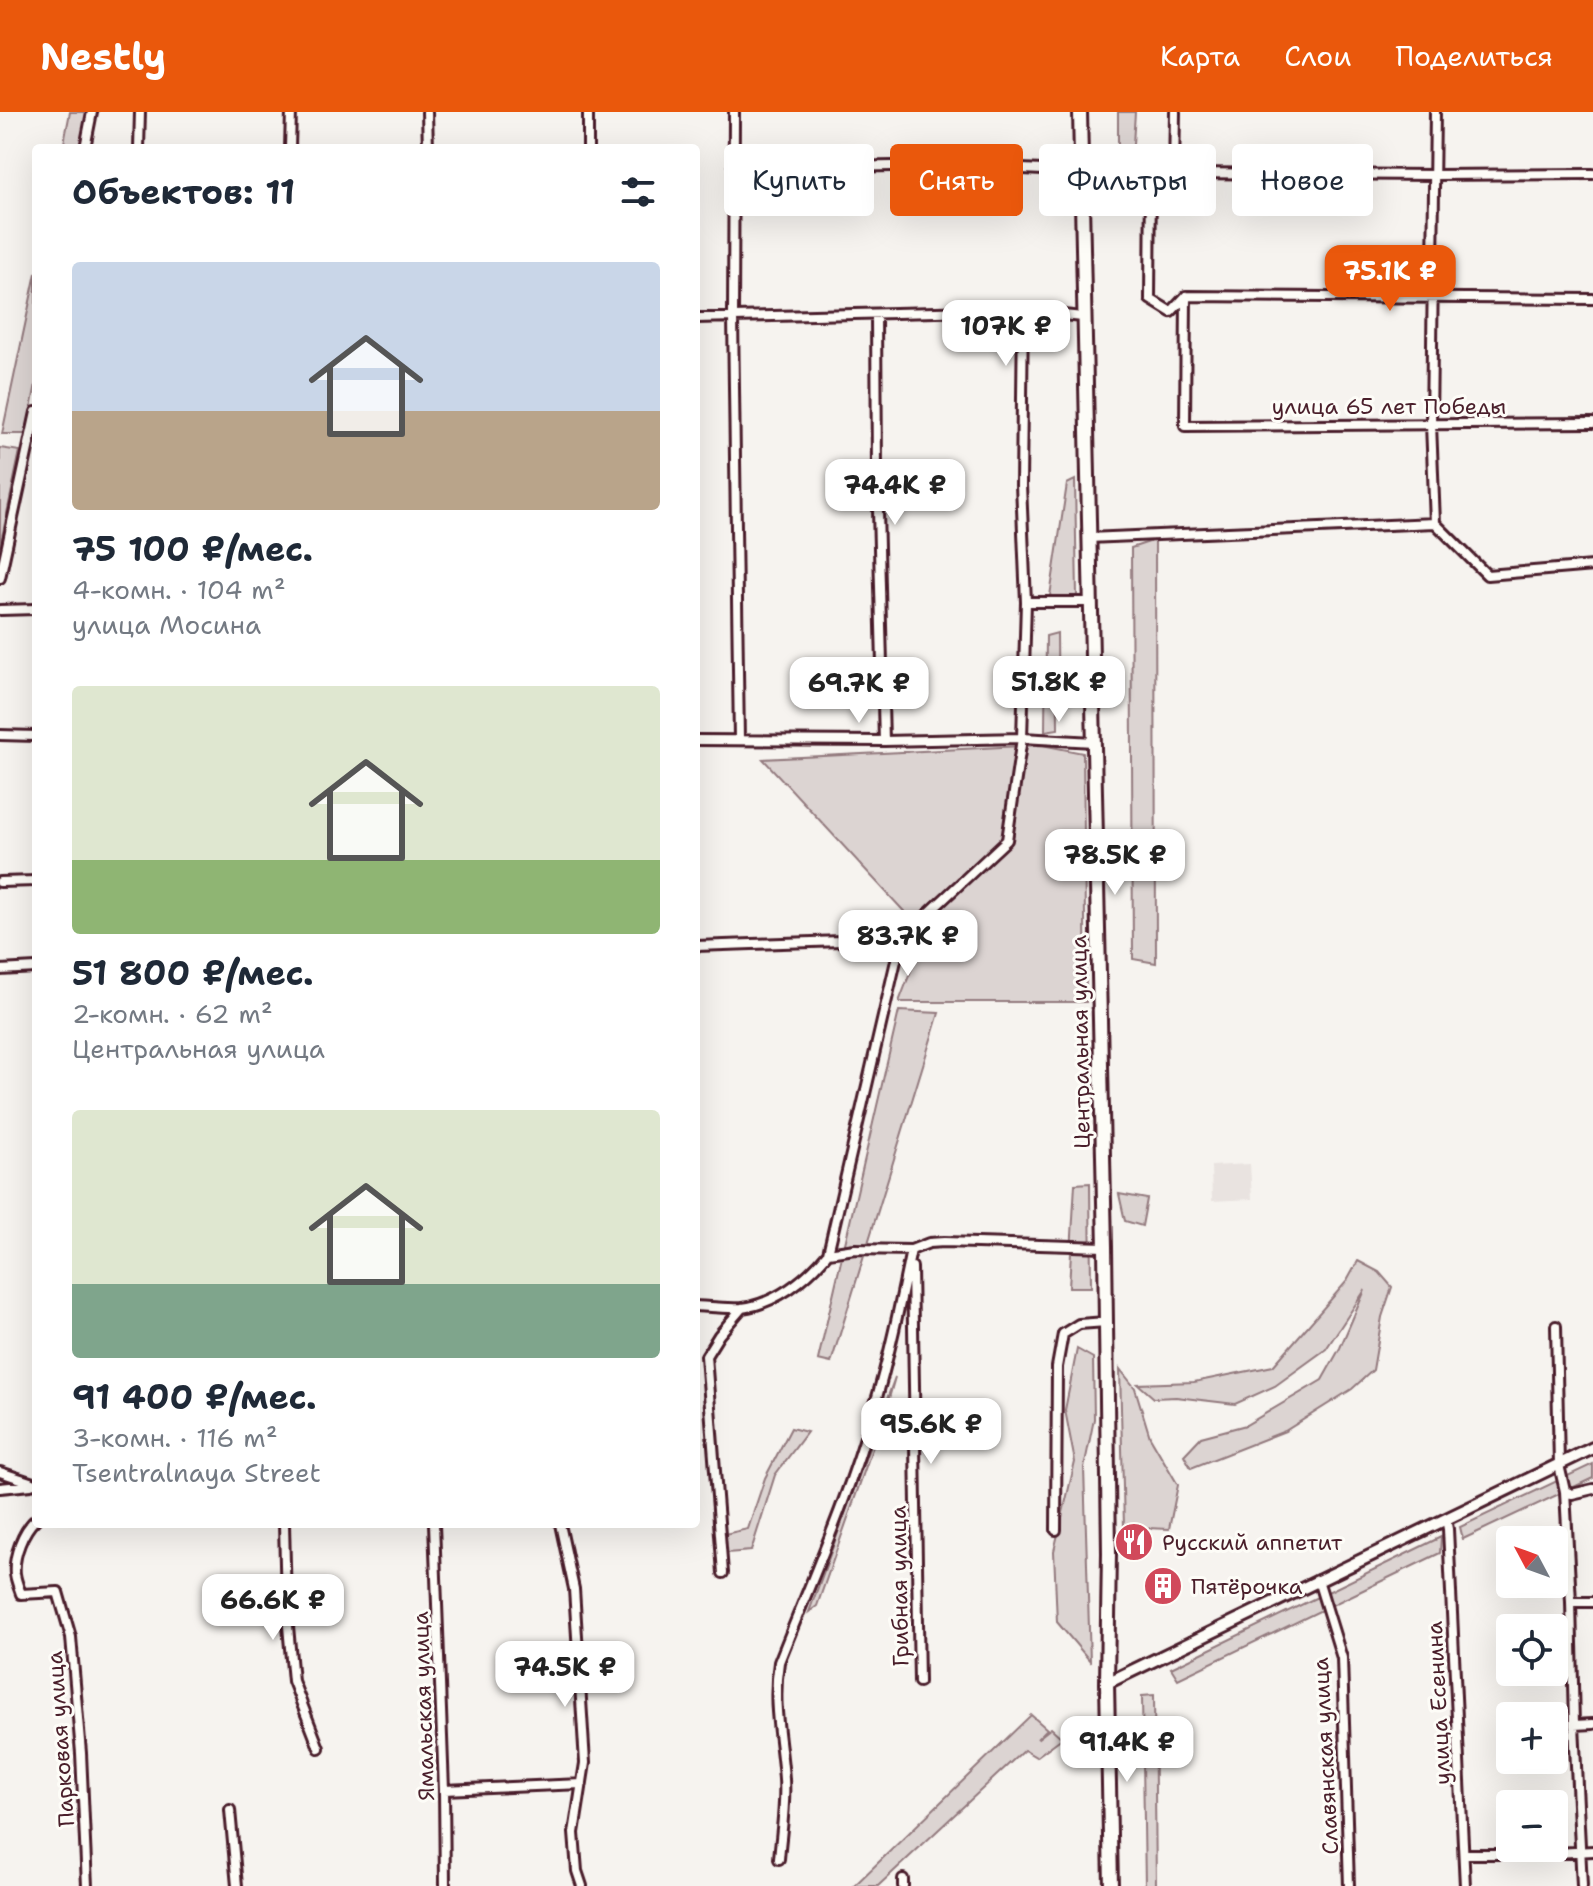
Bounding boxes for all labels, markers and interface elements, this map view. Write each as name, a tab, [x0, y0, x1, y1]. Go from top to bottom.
text: Nestly	[40, 31, 166, 82]
text: Карта	[1160, 37, 1240, 75]
text: Слои	[1284, 37, 1351, 75]
text: Поделиться	[1395, 37, 1553, 75]
chip: Купить	[724, 144, 874, 216]
chip: Снять	[890, 144, 1023, 216]
chip: Фильтры	[1039, 144, 1216, 216]
chip: Новое	[1232, 144, 1373, 216]
text: Объектов: 11	[72, 169, 295, 215]
icon: filters	[616, 170, 660, 214]
pin: 75.1K ₽	[1316, 245, 1464, 313]
text: 75.1K ₽	[1343, 253, 1437, 288]
pin: 107K ₽	[941, 300, 1071, 368]
text: 107K ₽	[960, 308, 1052, 343]
icon: home	[294, 314, 438, 458]
street label: улица 65 лет Победы	[1272, 392, 1506, 421]
pin: 74.4K ₽	[821, 459, 969, 527]
text: 74.4K ₽	[843, 467, 947, 502]
text: 75 100 ₽/мес.	[72, 526, 313, 572]
text: 4-комн. · 104 m²	[72, 572, 286, 607]
text: улица Мосина	[72, 607, 261, 642]
pin: 51.8K ₽	[985, 656, 1133, 724]
pin: 69.7K ₽	[785, 657, 933, 725]
text: 51.8K ₽	[1011, 664, 1107, 699]
text: 69.7K ₽	[808, 665, 910, 700]
icon: home	[294, 738, 438, 882]
pin: 78.5K ₽	[1041, 829, 1189, 897]
text: 78.5K ₽	[1063, 837, 1167, 872]
pin: 83.7K ₽	[834, 910, 982, 978]
text: 83.7K ₽	[857, 918, 959, 953]
street label: Центральная улица	[1064, 934, 1097, 1149]
text: 51 800 ₽/мес.	[72, 950, 314, 996]
text: 2-комн. · 62 m²	[72, 996, 273, 1031]
text: Центральная улица	[72, 1031, 325, 1066]
icon: home	[294, 1162, 438, 1306]
text: 91 400 ₽/мес.	[72, 1374, 317, 1420]
pin: 95.6K ₽	[857, 1398, 1005, 1466]
text: 95.6K ₽	[879, 1406, 983, 1441]
text: 3-комн. · 116 m²	[72, 1420, 278, 1455]
text: Tsentralnaya Street	[72, 1455, 321, 1490]
street label: Грибная улица	[884, 1505, 915, 1667]
restaurant icon: Русский аппетит	[1113, 1521, 1155, 1563]
north arrow	[1496, 1526, 1568, 1598]
map controls	[1496, 1526, 1568, 1862]
place label: Русский аппетит	[1162, 1528, 1343, 1557]
building icon: Пятёрочка	[1142, 1565, 1184, 1607]
place label: Пятёрочка	[1191, 1572, 1303, 1601]
pin: 66.6K ₽	[199, 1574, 347, 1642]
text: 66.6K ₽	[220, 1582, 326, 1617]
street label: Ямальская улица	[406, 1610, 441, 1801]
button: locate	[1496, 1614, 1568, 1686]
street label: улица Есенина	[1420, 1620, 1457, 1786]
pin: 74.5K ₽	[491, 1641, 639, 1709]
text: 74.5K ₽	[513, 1649, 617, 1684]
street label: Парковая улица	[40, 1650, 81, 1828]
street label: Славянская улица	[1306, 1656, 1345, 1855]
button: +	[1496, 1702, 1568, 1774]
pin: 91.4K ₽	[1053, 1716, 1201, 1784]
text: 91.4K ₽	[1078, 1724, 1176, 1759]
button: −	[1496, 1790, 1568, 1862]

